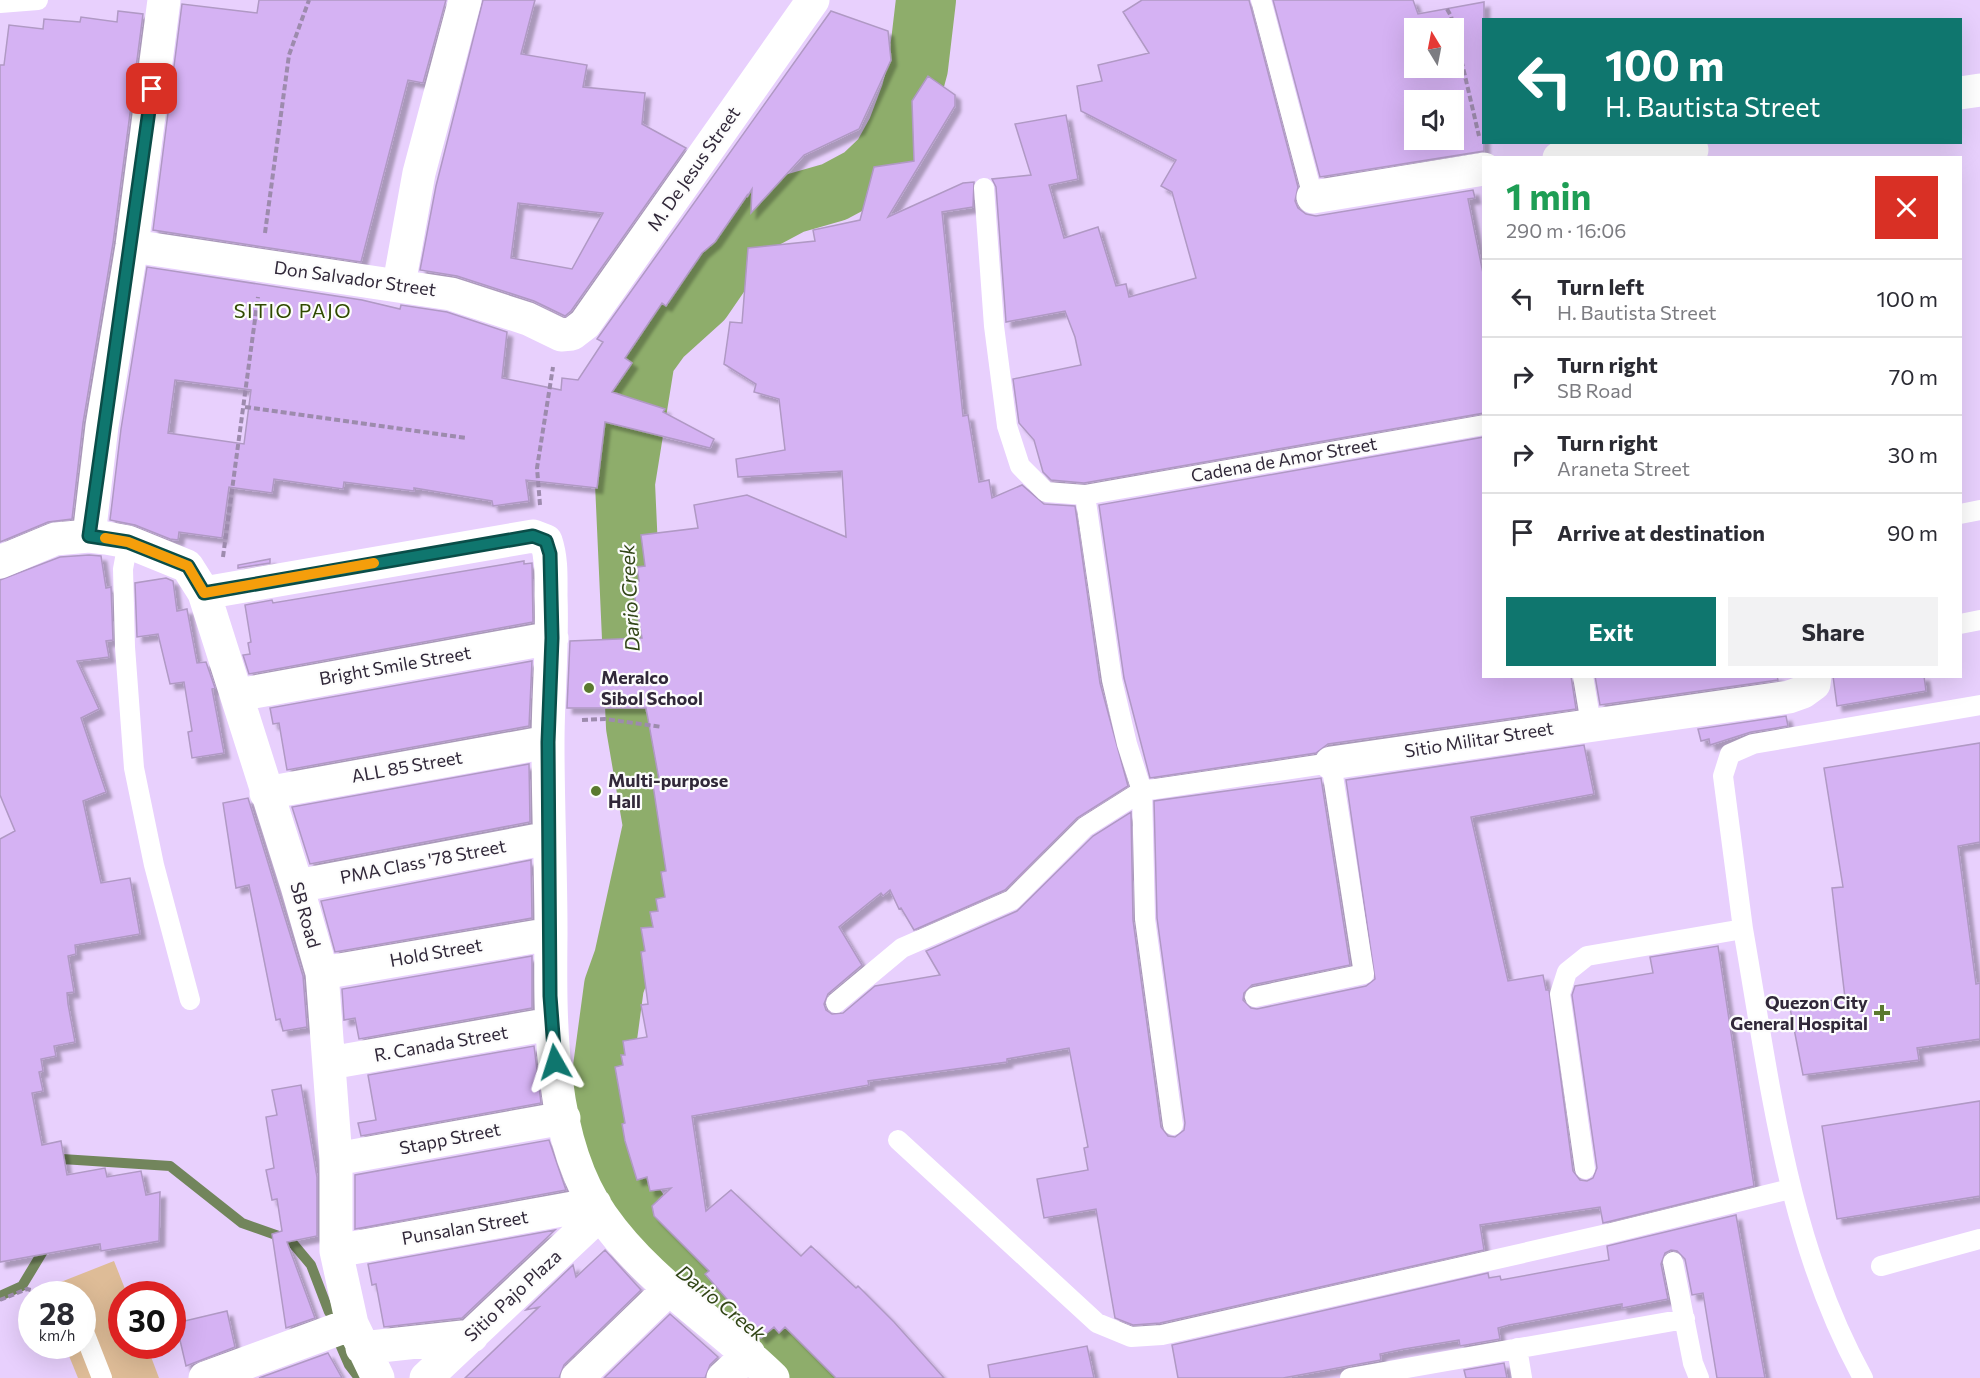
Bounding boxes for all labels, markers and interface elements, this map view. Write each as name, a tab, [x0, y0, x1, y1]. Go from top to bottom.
north arrow	[1404, 18, 1464, 78]
map controls	[1404, 18, 1464, 150]
text: 100 m	[1605, 38, 1725, 90]
icon: left	[1506, 42, 1584, 120]
pin	[126, 63, 177, 114]
icon: arrive	[135, 72, 168, 105]
button: sound	[1404, 90, 1464, 150]
text: H. Bautista Street	[1605, 90, 1820, 123]
street label: M. De Jesus Street	[642, 102, 744, 235]
text: 1 min	[1506, 173, 1591, 217]
button: close	[1875, 176, 1938, 239]
text: 290 m · 16:06	[1506, 218, 1627, 242]
street label: Don Salvador Street	[273, 256, 438, 300]
text: Turn left	[1557, 273, 1644, 300]
icon: left	[1506, 282, 1539, 315]
text: 100 m	[1876, 285, 1938, 312]
district label: SITIO PAJO	[234, 298, 352, 322]
text: H. Bautista Street	[1557, 300, 1717, 324]
text: Turn right	[1557, 351, 1658, 378]
icon: right	[1506, 360, 1539, 393]
text: 70 m	[1889, 363, 1938, 390]
text: SB Road	[1557, 378, 1632, 402]
text: Turn right	[1557, 429, 1658, 456]
street label: Cadena de Amor Street	[1189, 432, 1379, 486]
icon: right	[1506, 438, 1539, 471]
text: 30 m	[1888, 441, 1938, 468]
text: Araneta Street	[1557, 456, 1690, 480]
icon: arrive	[1506, 516, 1539, 549]
text: Arrive at destination	[1557, 519, 1765, 546]
text: 90 m	[1887, 519, 1938, 546]
water label: Dario Creek	[614, 543, 644, 652]
button: Exit	[1506, 597, 1716, 666]
button: Share	[1728, 597, 1938, 666]
street label: Bright Smile Street	[317, 641, 472, 689]
place label: Meralco Sibol School	[601, 666, 703, 709]
marker: Meralco Sibol School	[582, 681, 596, 695]
street label: Sitio Militar Street	[1403, 716, 1555, 762]
street label: ALL 85 Street	[350, 745, 464, 787]
place label: Multi-purpose Hall	[608, 769, 728, 812]
marker: Multi-purpose Hall	[589, 784, 603, 798]
street label: PMA Class '78 Street	[338, 834, 508, 888]
street label: SB Road	[286, 879, 326, 950]
street label: Hold Street	[388, 933, 484, 971]
place label: Quezon City General Hospital	[1730, 991, 1868, 1034]
marker: Quezon City General Hospital	[1873, 1004, 1891, 1022]
street label: R. Canada Street	[372, 1020, 509, 1066]
position arrow	[523, 1030, 587, 1094]
street label: Stapp Street	[397, 1117, 502, 1159]
street label: Punsalan Street	[400, 1205, 530, 1249]
street label: Sitio Pajo Plaza	[459, 1245, 565, 1346]
water label: Dario Creek	[672, 1259, 772, 1346]
speed limit sign: 30	[108, 1281, 186, 1359]
text: 28	[39, 1294, 75, 1331]
text: km/h	[39, 1326, 75, 1344]

